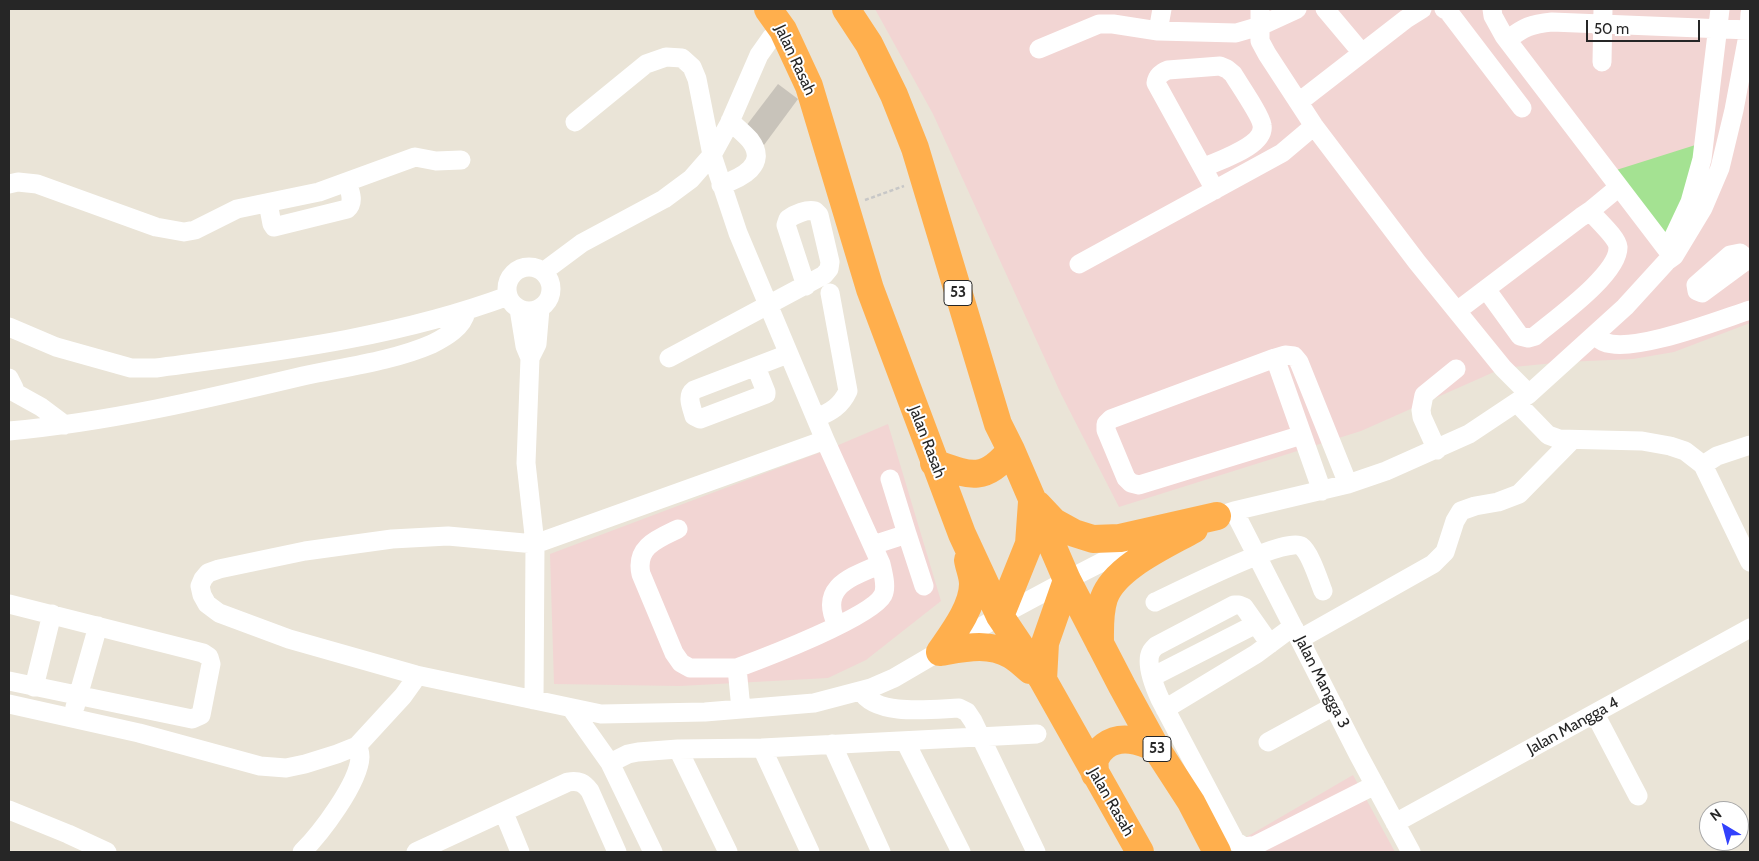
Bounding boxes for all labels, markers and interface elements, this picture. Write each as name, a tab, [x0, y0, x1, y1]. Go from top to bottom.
scale bar	[1589, 10, 1703, 42]
text: 50 m	[1594, 20, 1629, 38]
street label: Jalan Rasah	[770, 22, 820, 98]
road number: 53	[944, 280, 972, 306]
street label: Jalan Rasah	[904, 403, 950, 481]
street label: Jalan Mangga 3	[1291, 633, 1353, 731]
street label: Jalan Mangga 4	[1524, 693, 1622, 759]
road number: 53	[1143, 736, 1171, 762]
street label: Jalan Rasah	[1084, 764, 1138, 840]
north arrow	[1699, 801, 1749, 851]
text: N	[1706, 805, 1725, 825]

